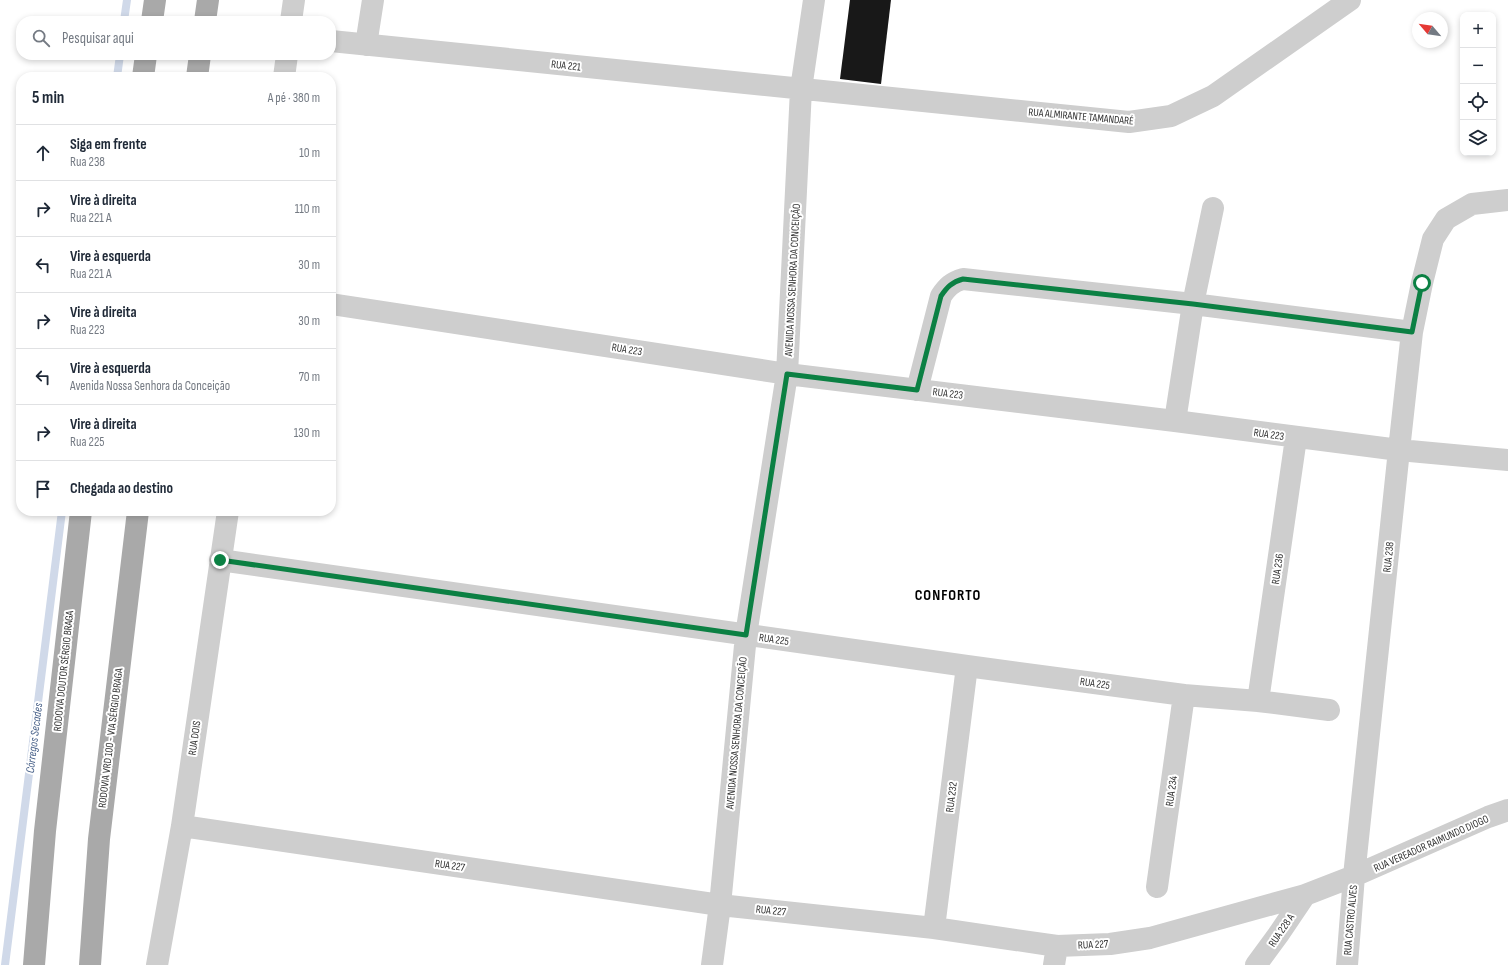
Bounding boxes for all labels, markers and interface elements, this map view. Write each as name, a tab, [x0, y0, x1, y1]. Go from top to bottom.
north arrow	[1412, 12, 1448, 48]
map controls	[1460, 12, 1496, 156]
button: +	[1460, 12, 1496, 48]
search box	[16, 16, 336, 60]
icon: search	[30, 27, 52, 49]
text: Pesquisar aqui	[62, 29, 134, 48]
button: −	[1460, 48, 1496, 84]
street label: RUA 221	[550, 57, 582, 74]
button: locate	[1460, 84, 1496, 120]
text: 5 min	[32, 88, 64, 108]
text: A pé · 380 m	[268, 90, 320, 106]
street label: RUA ALMIRANTE TAMANDARÉ	[1028, 105, 1134, 128]
button: layers	[1460, 120, 1496, 156]
text: Siga em frente	[70, 135, 147, 154]
icon: ahead	[32, 142, 54, 164]
text: 10 m	[299, 145, 320, 161]
text: Rua 238	[70, 154, 105, 170]
text: Vire à direita	[70, 191, 137, 210]
icon: right	[32, 198, 54, 220]
text: 110 m	[295, 201, 320, 217]
street label: AVENIDA NOSSA SENHORA DA CONCEIÇÃO	[781, 203, 803, 358]
text: Rua 221 A	[70, 210, 111, 226]
text: Vire à esquerda	[70, 247, 151, 266]
icon: left	[32, 254, 54, 276]
text: 30 m	[298, 257, 320, 273]
text: Rua 221 A	[70, 266, 111, 282]
route start	[1413, 274, 1431, 292]
text: Vire à direita	[70, 303, 137, 322]
icon: right	[32, 310, 54, 332]
text: 30 m	[298, 313, 320, 329]
text: Rua 223	[70, 322, 105, 338]
street label: RUA 223	[611, 341, 643, 358]
text: Vire à esquerda	[70, 359, 151, 378]
icon: left	[32, 366, 54, 388]
text: 70 m	[299, 369, 320, 385]
text: Avenida Nossa Senhora da Conceição	[70, 378, 230, 394]
street label: RUA 223	[932, 385, 964, 402]
text: Vire à direita	[70, 415, 137, 434]
icon: right	[32, 422, 54, 444]
text: 130 m	[294, 425, 320, 441]
street label: RUA 223	[1253, 426, 1285, 443]
text: Rua 225	[70, 434, 104, 450]
icon: arrive	[32, 478, 54, 500]
text: Chegada ao destino	[70, 479, 173, 498]
street label: RUA 238	[1380, 541, 1397, 573]
route end	[211, 551, 229, 569]
street label: RUA 236	[1269, 553, 1286, 585]
district label: CONFORTO	[915, 586, 981, 605]
street label: RODOVIA DOUTOR SÉRGIO BRAGA	[51, 610, 76, 732]
street label: RUA 225	[758, 631, 790, 648]
street label: AVENIDA NOSSA SENHORA DA CONCEIÇÃO	[722, 656, 750, 811]
street label: RODOVIA VRD 100 - VIA SÉRGIO BRAGA	[95, 667, 126, 809]
street label: RUA 225	[1079, 675, 1111, 692]
water label: Córregos Secades	[23, 701, 46, 774]
street label: RUA DOIS	[186, 720, 203, 756]
street label: RUA 234	[1163, 775, 1180, 807]
street label: RUA 232	[943, 781, 960, 813]
street label: RUA VEREADOR RAIMUNDO DIOGO	[1372, 812, 1491, 875]
street label: RUA 227	[434, 857, 466, 874]
street label: RUA CASTRO ALVES	[1341, 884, 1360, 956]
street label: RUA 227	[755, 902, 787, 919]
street label: RUA 228 A	[1266, 911, 1297, 949]
street label: RUA 227	[1078, 937, 1109, 952]

